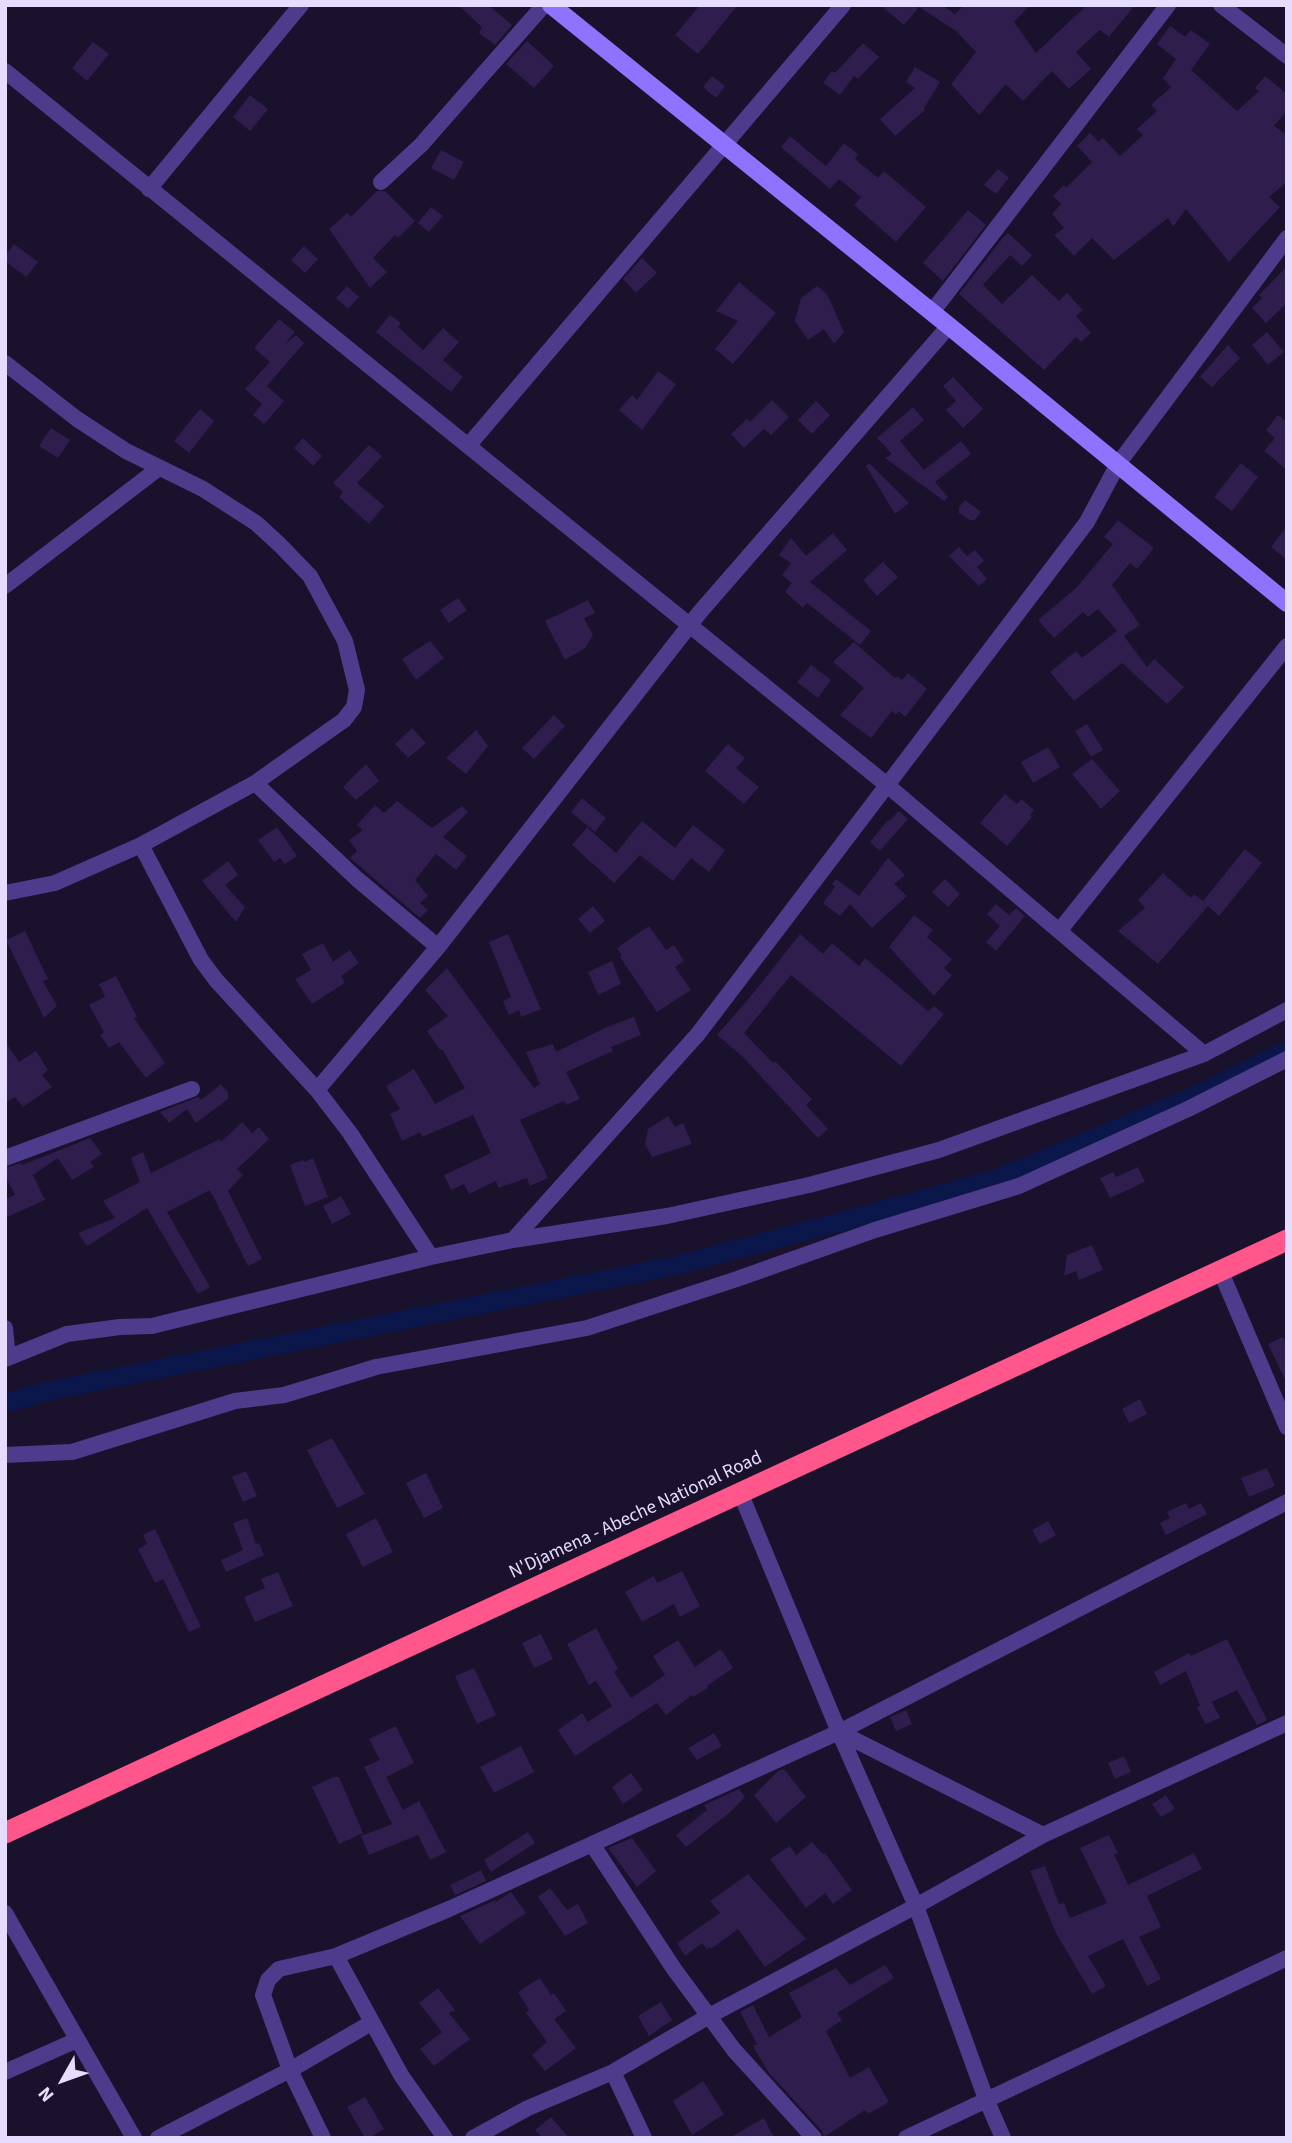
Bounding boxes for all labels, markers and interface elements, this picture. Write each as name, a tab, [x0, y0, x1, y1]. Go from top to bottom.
street label: N'Djamena - Abeche National Road	[506, 1447, 766, 1585]
north arrow	[28, 2045, 98, 2115]
text: N	[32, 2080, 61, 2107]

